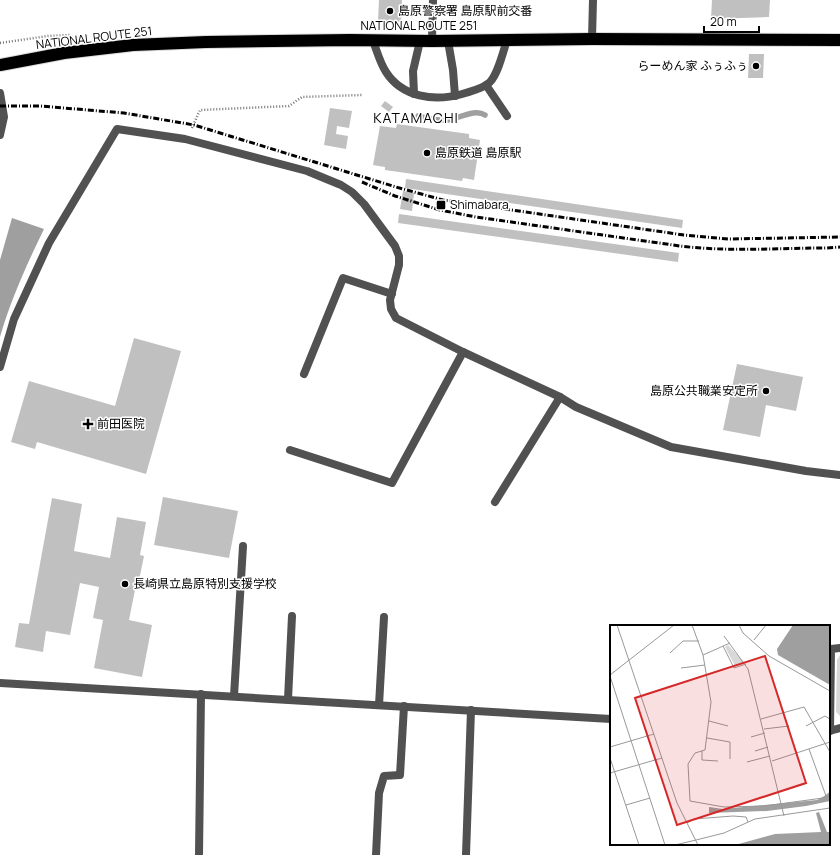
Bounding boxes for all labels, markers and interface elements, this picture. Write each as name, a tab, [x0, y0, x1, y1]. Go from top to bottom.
place label: 島原警察署 島原駅前交番	[398, 2, 532, 19]
marker: 島原警察署 島原駅前交番	[385, 6, 395, 16]
scale bar	[704, 8, 759, 34]
text: 20 m	[710, 13, 737, 30]
street label: NATIONAL ROUTE 251	[360, 17, 478, 34]
street label: NATIONAL ROUTE 251	[35, 22, 153, 53]
place label: らーめん家 ふぅふぅ	[638, 57, 748, 74]
marker: らーめん家 ふぅふぅ	[751, 61, 761, 71]
district label: KATAMACHI	[373, 108, 459, 127]
place label: 島原鉄道 島原駅	[435, 144, 521, 161]
marker: 島原鉄道 島原駅	[422, 148, 432, 158]
place label: Shimabara	[450, 196, 509, 213]
marker: Shimabara	[435, 199, 447, 211]
place label: 島原公共職業安定所	[650, 382, 758, 399]
marker: 島原公共職業安定所	[761, 386, 771, 396]
place label: 前田医院	[97, 415, 145, 432]
marker: 前田医院	[82, 418, 94, 430]
place label: 長崎県立島原特別支援学校	[133, 575, 277, 592]
marker: 長崎県立島原特別支援学校	[120, 579, 130, 589]
inset map	[610, 625, 830, 845]

